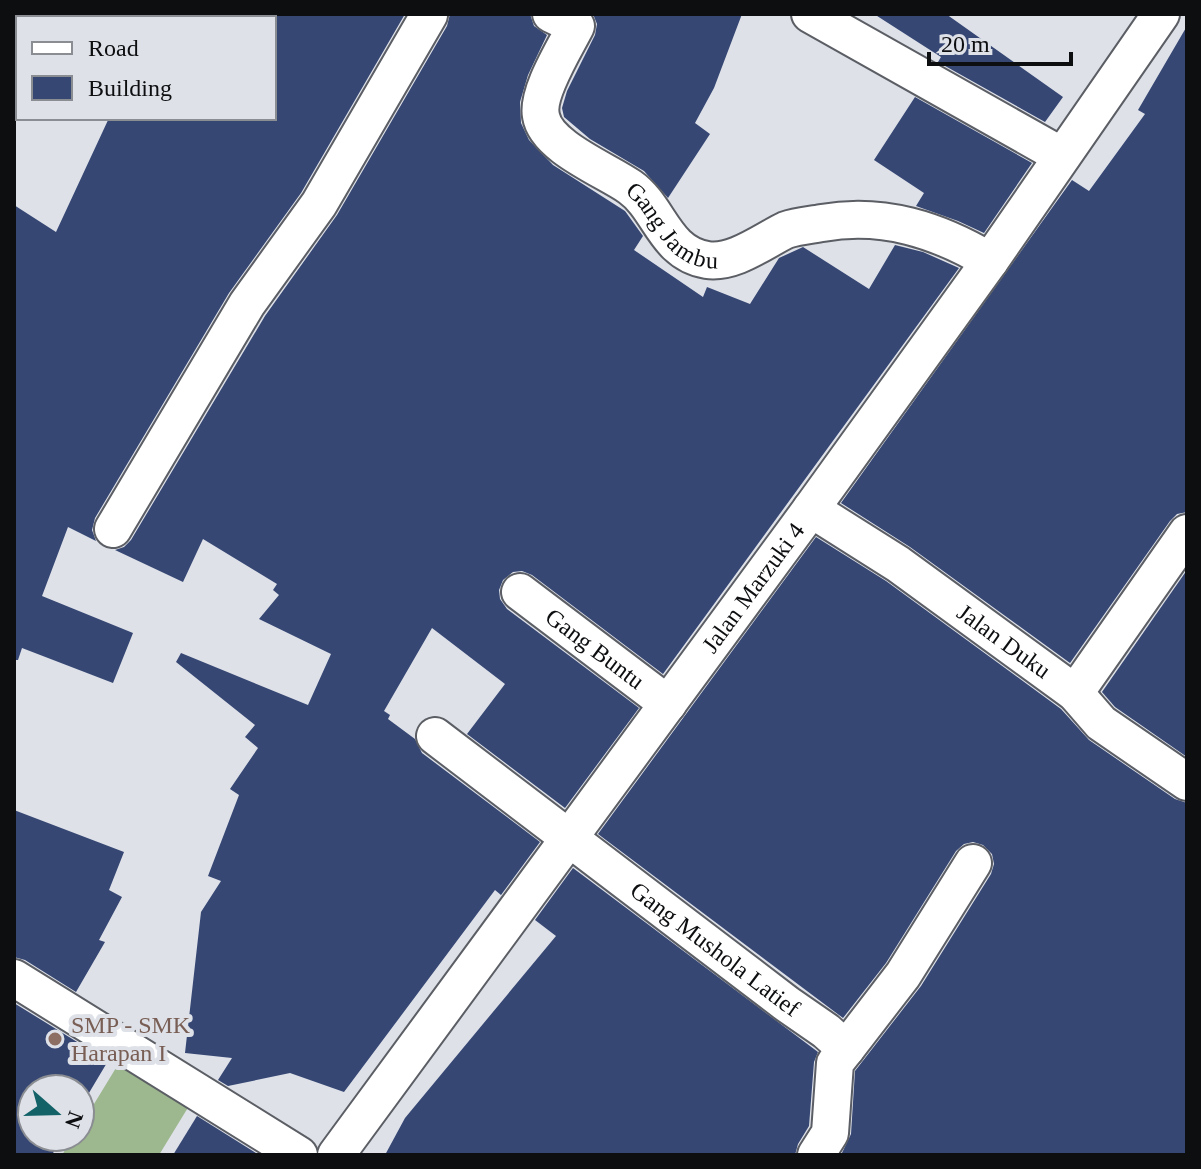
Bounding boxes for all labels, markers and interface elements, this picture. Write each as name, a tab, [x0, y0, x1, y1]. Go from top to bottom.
legend	[16, 16, 276, 120]
scale bar	[929, 16, 1071, 66]
text: 20 m	[941, 31, 990, 57]
text: Road	[88, 35, 139, 61]
text: Building	[88, 75, 172, 101]
street label: Gang Jambu	[621, 177, 718, 274]
street label: Jalan Marzuki 4	[697, 518, 809, 658]
street label: Jalan Duku	[952, 599, 1055, 684]
street label: Gang Buntu	[541, 603, 649, 694]
street label: Gang Mushola Latief	[626, 877, 804, 1022]
place label: SMP - SMK Harapan I	[71, 1012, 191, 1066]
marker: SMP - SMK Harapan I	[46, 1030, 64, 1048]
north arrow	[16, 1073, 96, 1153]
text: N	[60, 1108, 89, 1132]

